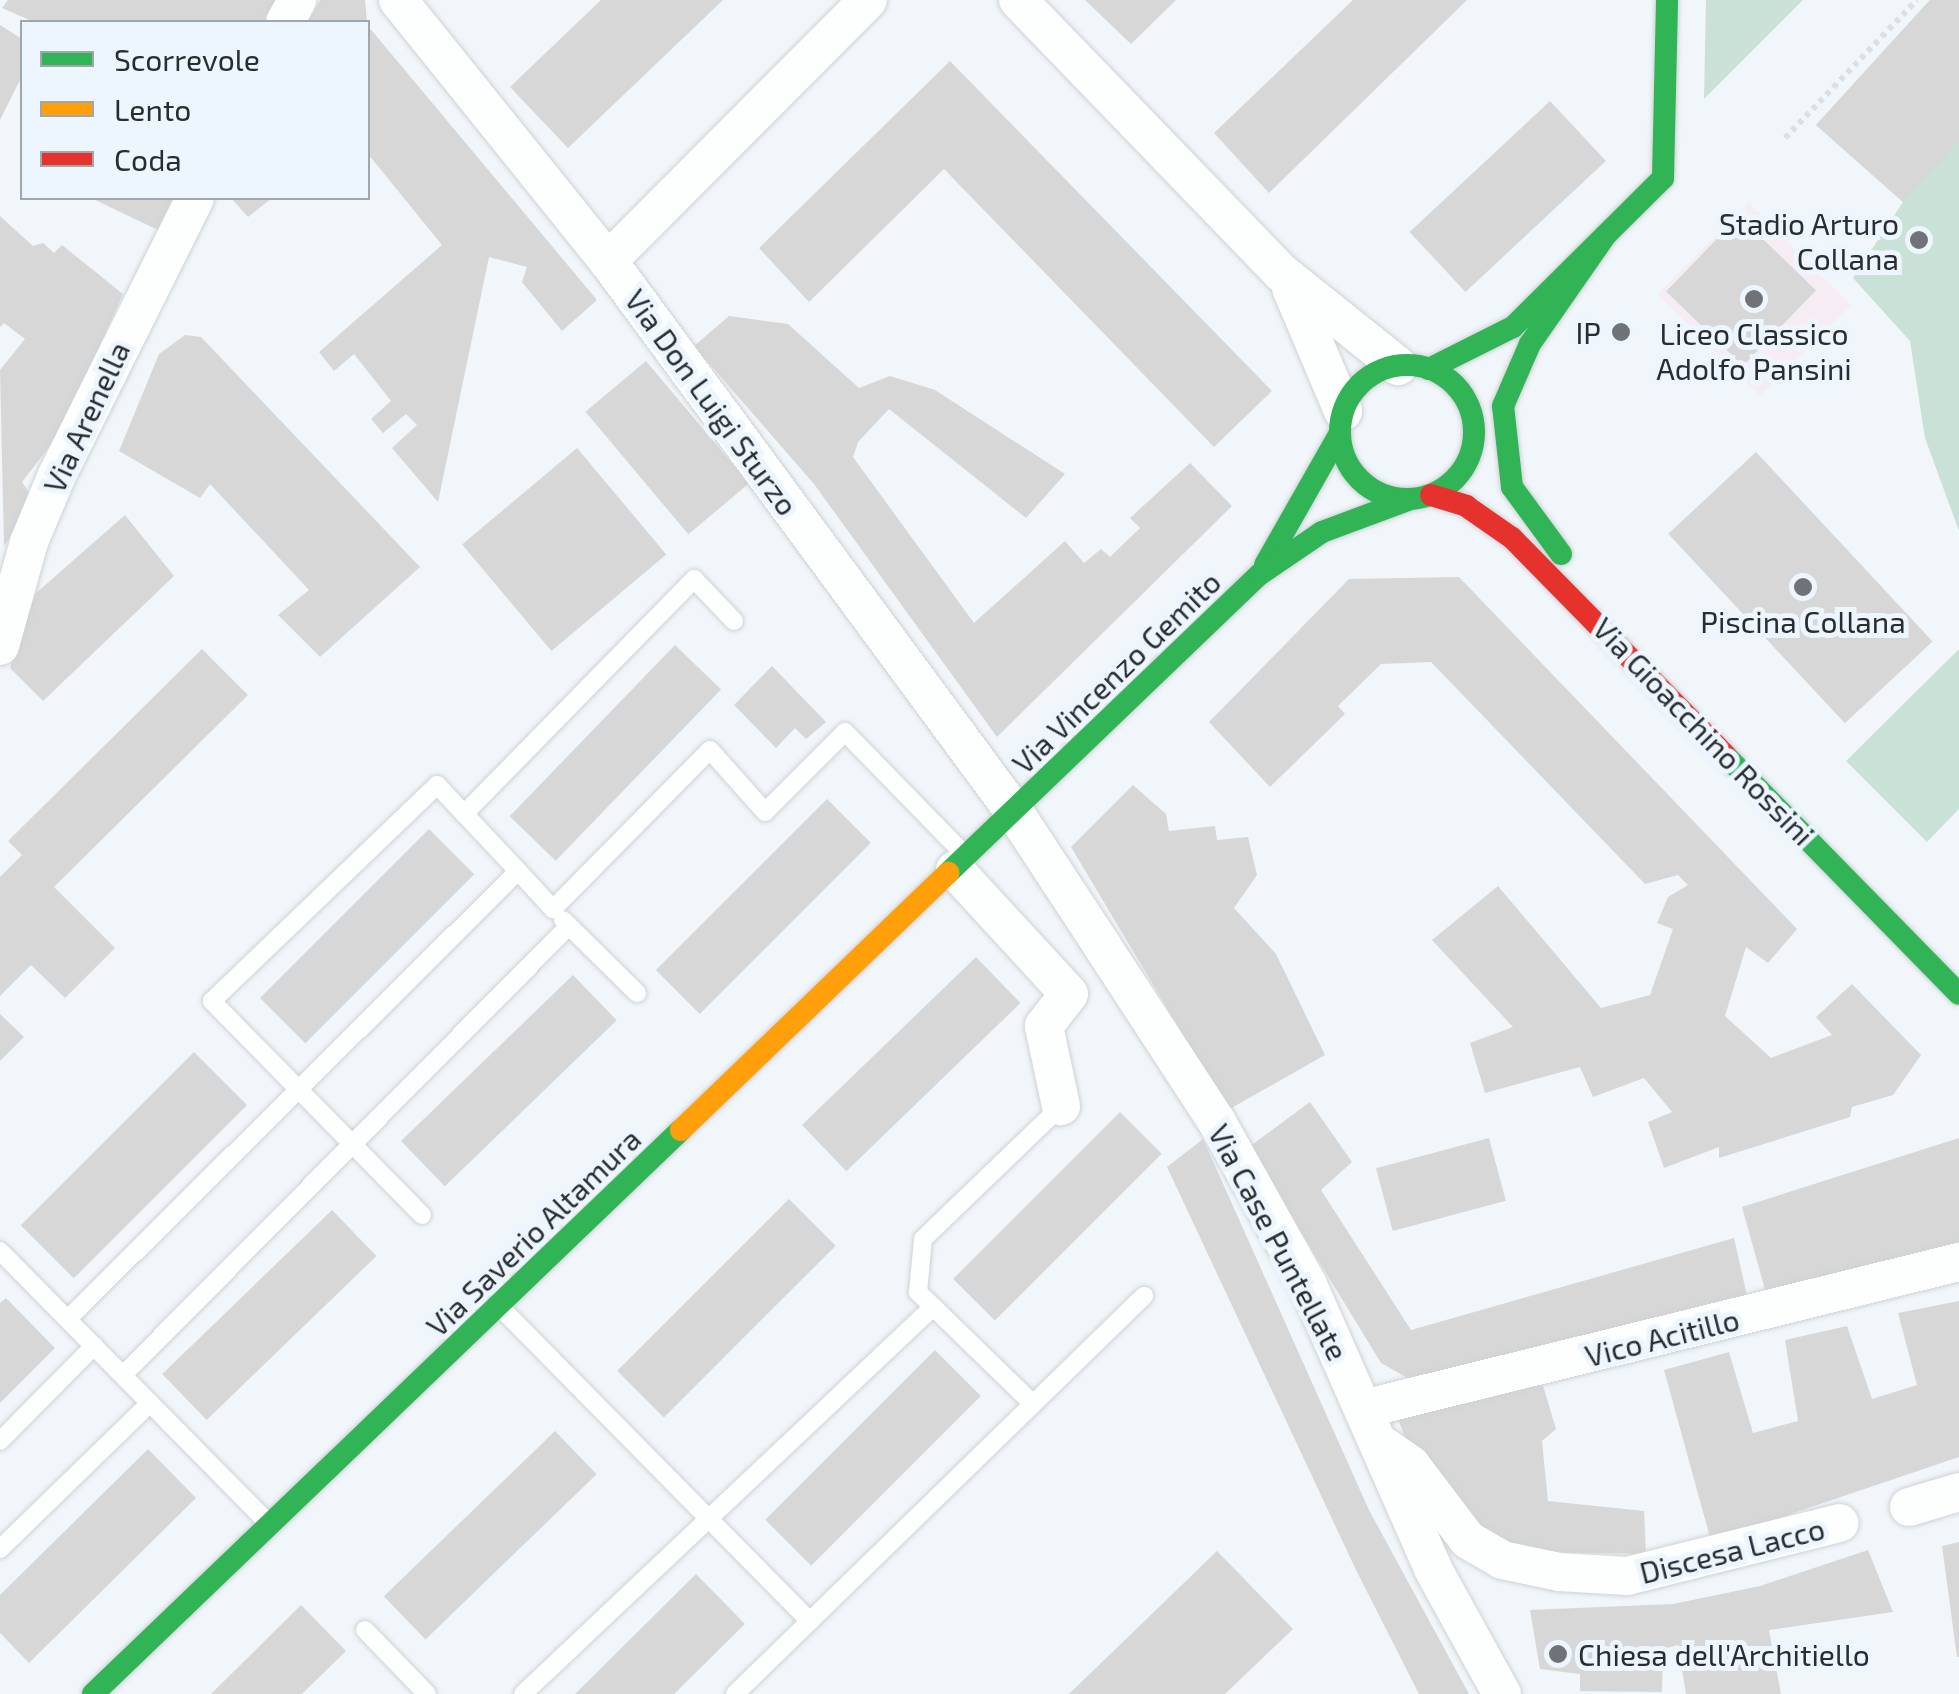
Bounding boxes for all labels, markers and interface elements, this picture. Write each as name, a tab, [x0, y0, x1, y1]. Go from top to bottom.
legend	[20, 20, 370, 200]
text: Scorrevole	[114, 41, 260, 77]
text: Lento	[114, 91, 191, 127]
text: Coda	[114, 141, 182, 177]
place label: Stadio Arturo Collana	[1718, 205, 1899, 276]
marker: Stadio Arturo Collana	[1908, 229, 1930, 251]
street label: Via Don Luigi Sturzo	[618, 282, 806, 522]
marker: Liceo Classico Adolfo Pansini	[1743, 288, 1765, 310]
place label: IP	[1575, 314, 1601, 350]
place label: Liceo Classico Adolfo Pansini	[1656, 315, 1852, 386]
marker: IP	[1610, 321, 1632, 343]
street label: Via Arenella	[35, 335, 137, 499]
street label: Via Vincenzo Gemito	[1004, 563, 1228, 781]
marker: Piscina Collana	[1792, 576, 1814, 598]
place label: Piscina Collana	[1700, 603, 1906, 639]
street label: Via Gioacchino Rossini	[1586, 610, 1822, 852]
street label: Via Case Puntellate	[1202, 1118, 1356, 1366]
street label: Via Saverio Altamura	[418, 1120, 648, 1344]
street label: Vico Acitillo	[1581, 1300, 1743, 1374]
street label: Discesa Lacco	[1636, 1510, 1828, 1590]
place label: Chiesa dell'Architiello	[1578, 1636, 1870, 1672]
marker: Chiesa dell'Architiello	[1547, 1643, 1569, 1665]

